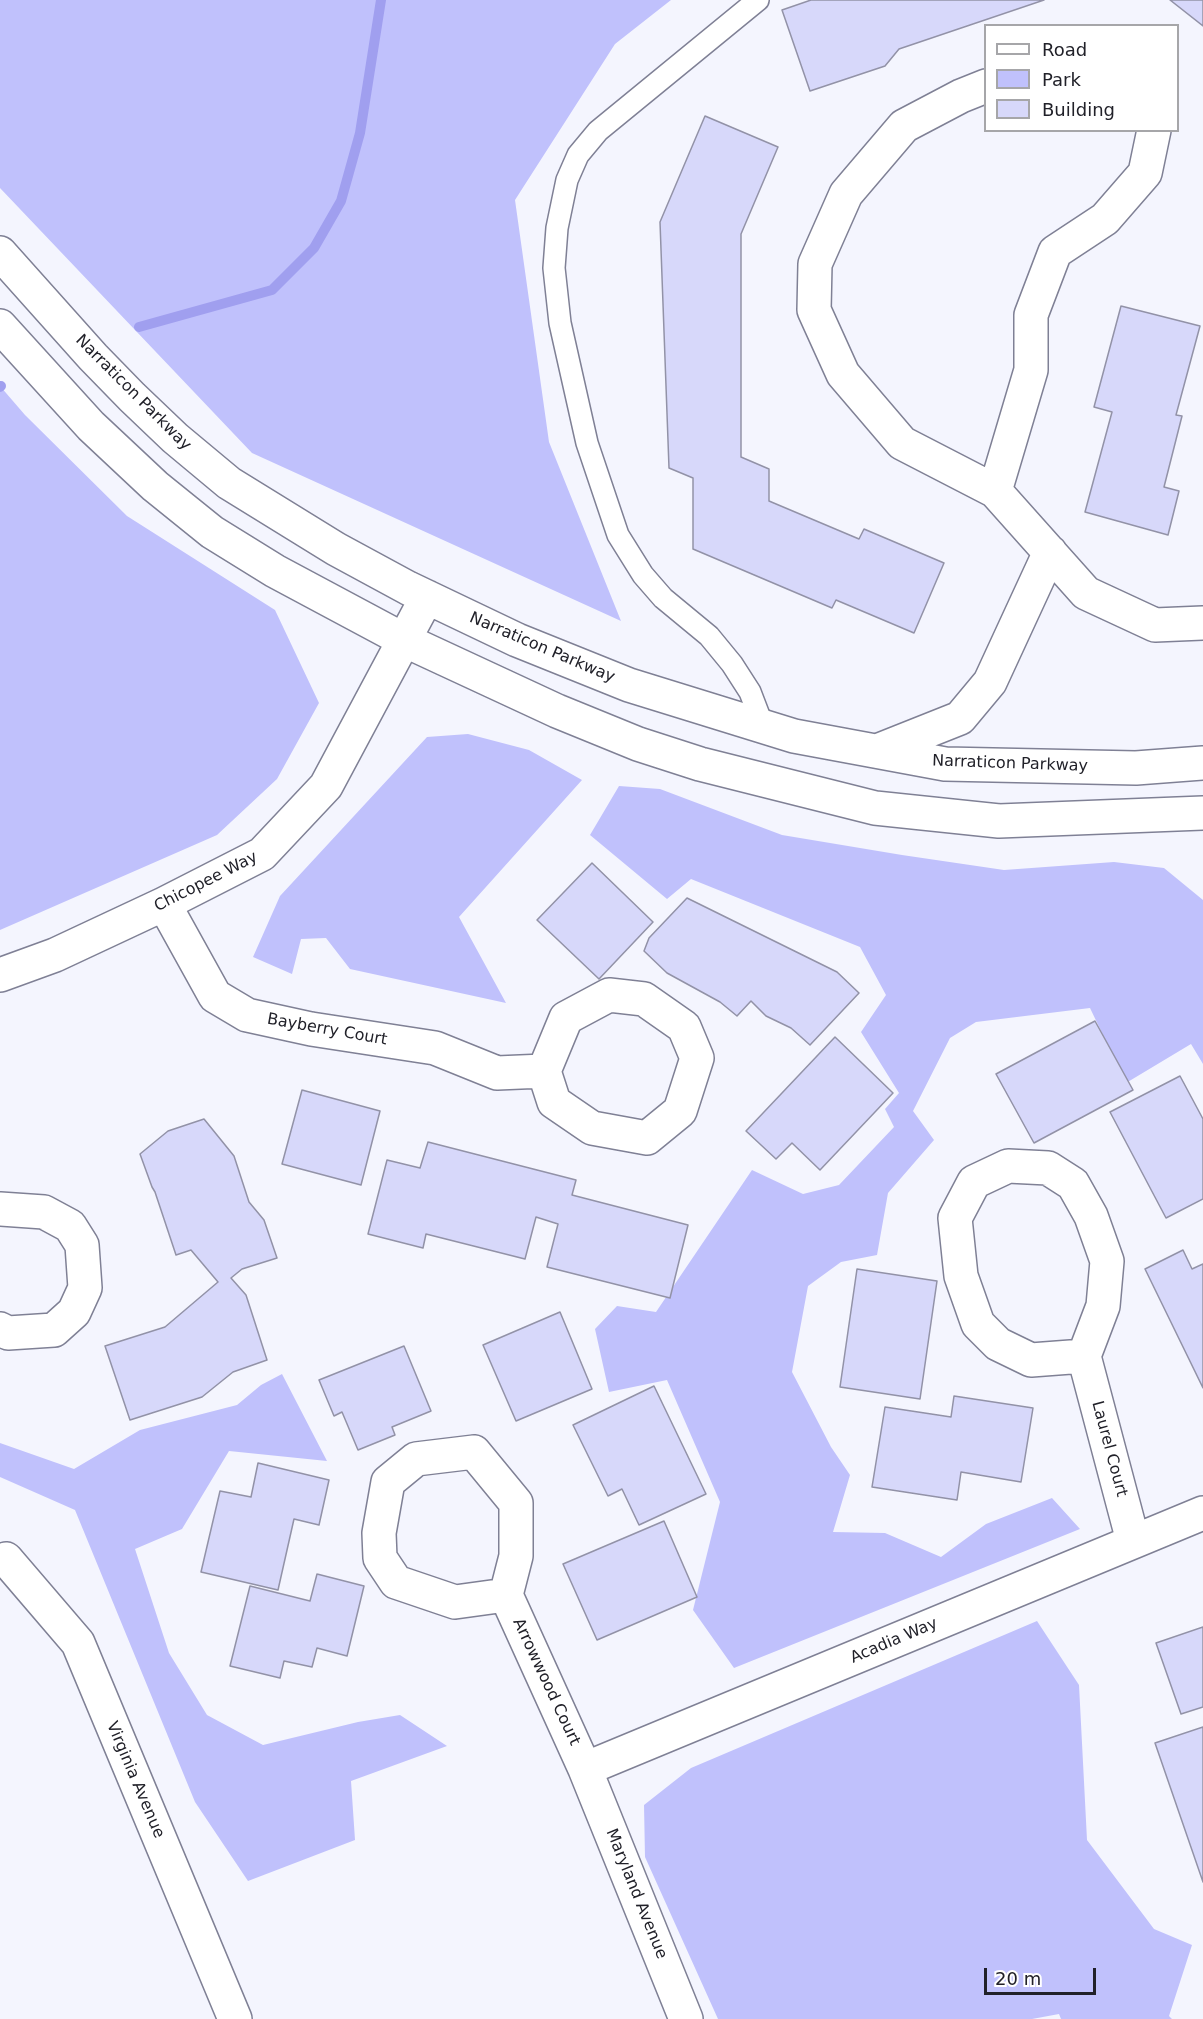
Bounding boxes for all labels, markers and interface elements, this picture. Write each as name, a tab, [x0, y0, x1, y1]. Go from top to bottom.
legend	[984, 24, 1179, 132]
text: Road	[1042, 39, 1087, 60]
text: Park	[1042, 69, 1081, 90]
text: Building	[1042, 99, 1115, 120]
street label: Narraticon Parkway	[71, 331, 195, 455]
street label: Narraticon Parkway	[466, 609, 618, 687]
street label: Narraticon Parkway	[932, 752, 1088, 776]
street label: Chicopee Way	[151, 848, 261, 916]
street label: Bayberry Court	[265, 1010, 389, 1050]
street label: Laurel Court	[1087, 1399, 1131, 1499]
street label: Acadia Way	[848, 1614, 940, 1668]
street label: Arrowwood Court	[508, 1615, 584, 1749]
street label: Virginia Avenue	[102, 1719, 168, 1841]
street label: Maryland Avenue	[601, 1826, 671, 1962]
scale bar	[987, 1956, 1100, 1994]
text: 20 m	[995, 1968, 1041, 1989]

